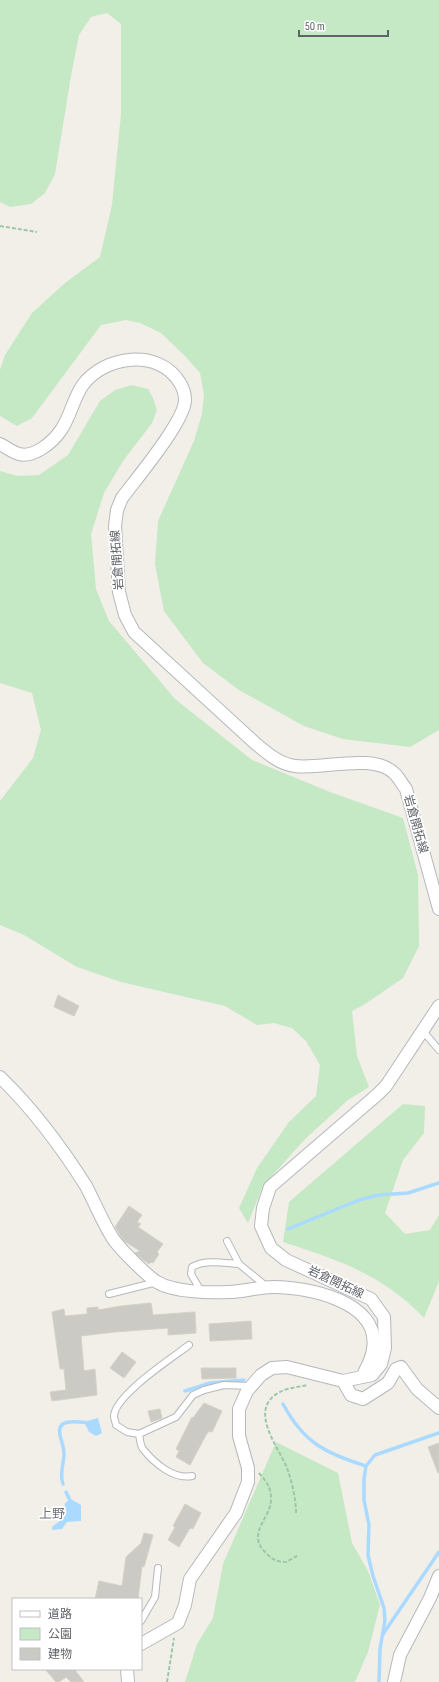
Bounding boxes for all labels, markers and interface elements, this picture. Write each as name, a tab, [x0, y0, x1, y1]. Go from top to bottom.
scale bar	[299, 12, 388, 38]
text: 50 m	[305, 19, 325, 34]
street label: 岩倉開拓線	[108, 530, 127, 590]
street label: 岩倉開拓線	[400, 793, 431, 855]
street label: 岩倉開拓線	[305, 1263, 366, 1302]
district label: 上野	[39, 1506, 65, 1522]
legend	[12, 1598, 142, 1670]
text: 道路	[48, 1607, 72, 1622]
text: 公園	[48, 1627, 72, 1642]
text: 建物	[48, 1647, 72, 1662]

